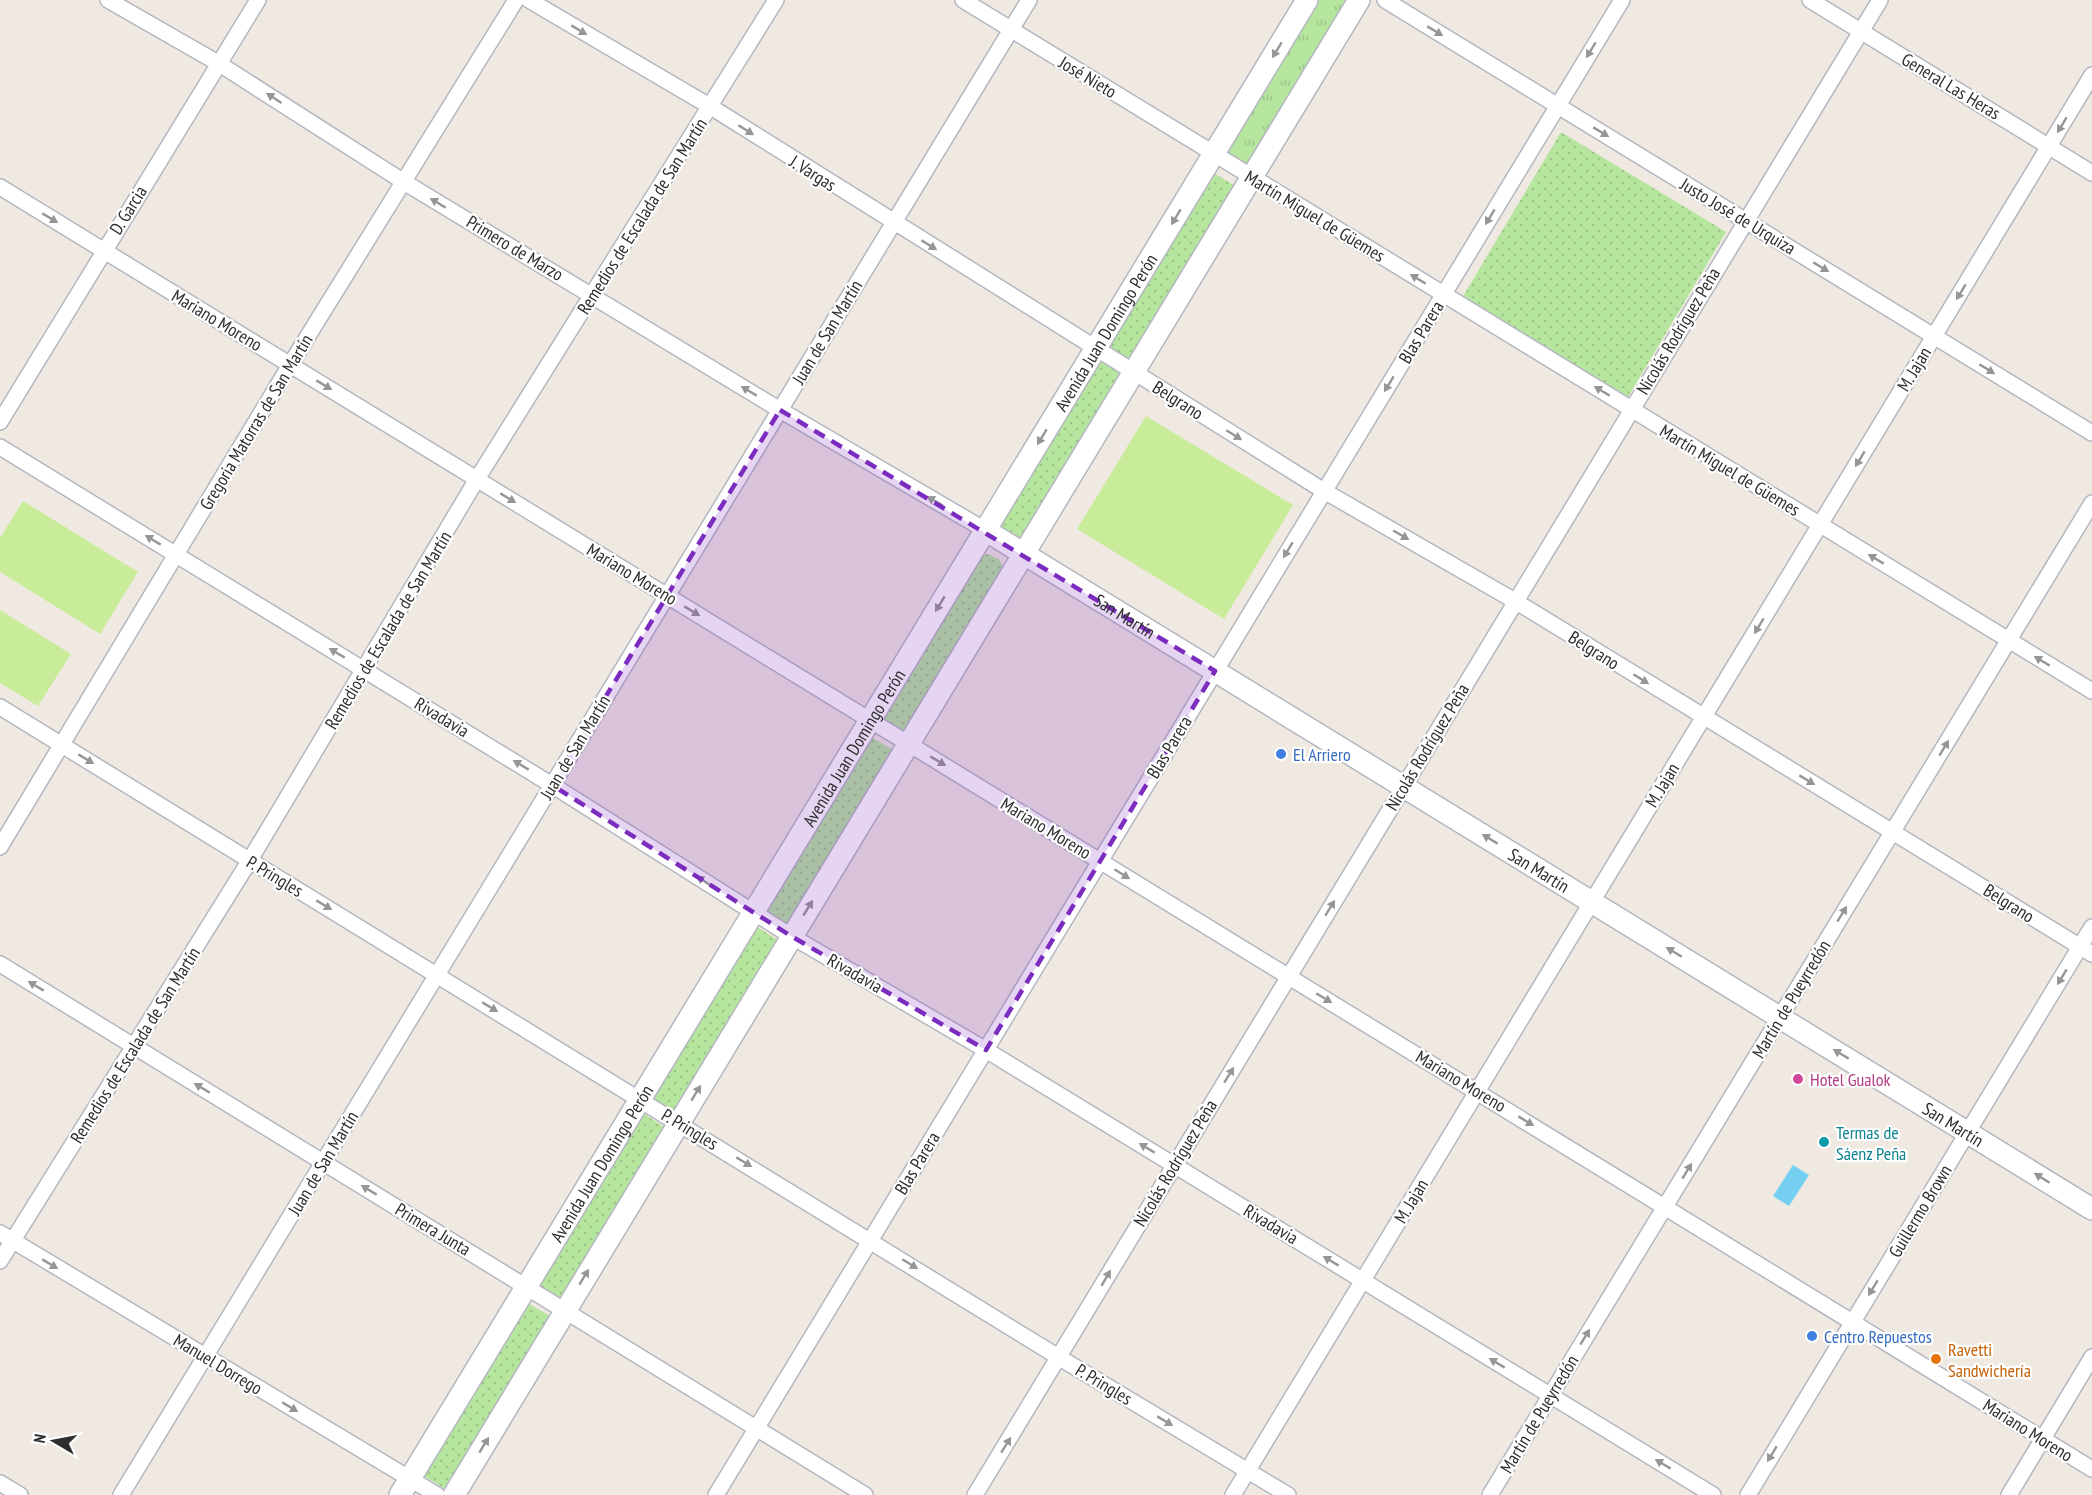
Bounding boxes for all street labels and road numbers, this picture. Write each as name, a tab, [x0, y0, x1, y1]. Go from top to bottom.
street label: General Las Heras	[1897, 47, 2005, 125]
street label: José Nieto	[1054, 50, 1121, 103]
street label: Remedios de Escalada de San Martín	[572, 114, 712, 318]
street label: J. Vargas	[785, 149, 841, 196]
street label: Martín Miguel de Güemes	[1241, 165, 1389, 267]
street label: Justo José de Urquiza	[1675, 172, 1800, 259]
street label: D. Garcia	[104, 181, 152, 239]
street label: Primero de Marzo	[462, 210, 568, 286]
street label: Avenida Juan Domingo Perón	[1049, 249, 1162, 415]
street label: Nicolás Rodríguez Peña	[1631, 263, 1725, 399]
street label: Juan de San Martín	[786, 276, 867, 389]
street label: Mariano Moreno	[168, 284, 267, 356]
street label: Blas Parera	[1393, 296, 1449, 368]
street label: Gregoria Matorras de San Martín	[194, 330, 318, 514]
street label: M. Jajan	[1892, 343, 1936, 395]
street label: Belgrano	[1148, 375, 1208, 425]
street label: Martín Miguel de Güemes	[1656, 419, 1804, 521]
street label: Remedios de Escalada de San Martín	[320, 527, 456, 733]
street label: Mariano Moreno	[583, 538, 682, 610]
street label: San Martín	[1090, 588, 1160, 643]
street label: Belgrano	[1564, 625, 1624, 675]
street label: Avenida Juan Domingo Perón	[797, 665, 910, 831]
street label: Nicolás Rodríguez Peña	[1380, 679, 1474, 815]
street label: Juan de San Martín	[534, 691, 615, 804]
street label: Rivadavia	[410, 692, 474, 742]
street label: Blas Parera	[1141, 711, 1197, 783]
street label: M. Jajan	[1640, 759, 1684, 811]
street label: Mariano Moreno	[997, 792, 1096, 864]
street label: San Martín	[1504, 842, 1574, 897]
street label: P. Pringles	[243, 850, 307, 902]
street label: Belgrano	[1979, 878, 2039, 928]
street label: Martín de Pueyrredón	[1747, 936, 1835, 1062]
street label: Remedios de Escalada de San Martín	[65, 943, 205, 1147]
street label: Rivadavia	[823, 948, 887, 998]
street label: Mariano Moreno	[1412, 1045, 1511, 1117]
street label: Avenida Juan Domingo Perón	[545, 1080, 658, 1246]
street label: Nicolás Rodríguez Peña	[1128, 1095, 1222, 1231]
street label: San Martín	[1919, 1097, 1988, 1151]
street label: P. Pringles	[658, 1103, 722, 1155]
street label: Juan de San Martín	[282, 1107, 363, 1220]
street label: Blas Parera	[889, 1127, 945, 1199]
street label: Guillermo Brown	[1883, 1160, 1957, 1262]
street label: M. Jajan	[1389, 1175, 1433, 1227]
street label: Primera Junta	[391, 1198, 475, 1260]
street label: Rivadavia	[1239, 1199, 1303, 1249]
street label: Manuel Dorrego	[169, 1328, 267, 1400]
street label: Martín de Pueyrredón	[1495, 1351, 1583, 1477]
street label: P. Pringles	[1072, 1358, 1136, 1410]
street label: Mariano Moreno	[1979, 1393, 2077, 1467]

